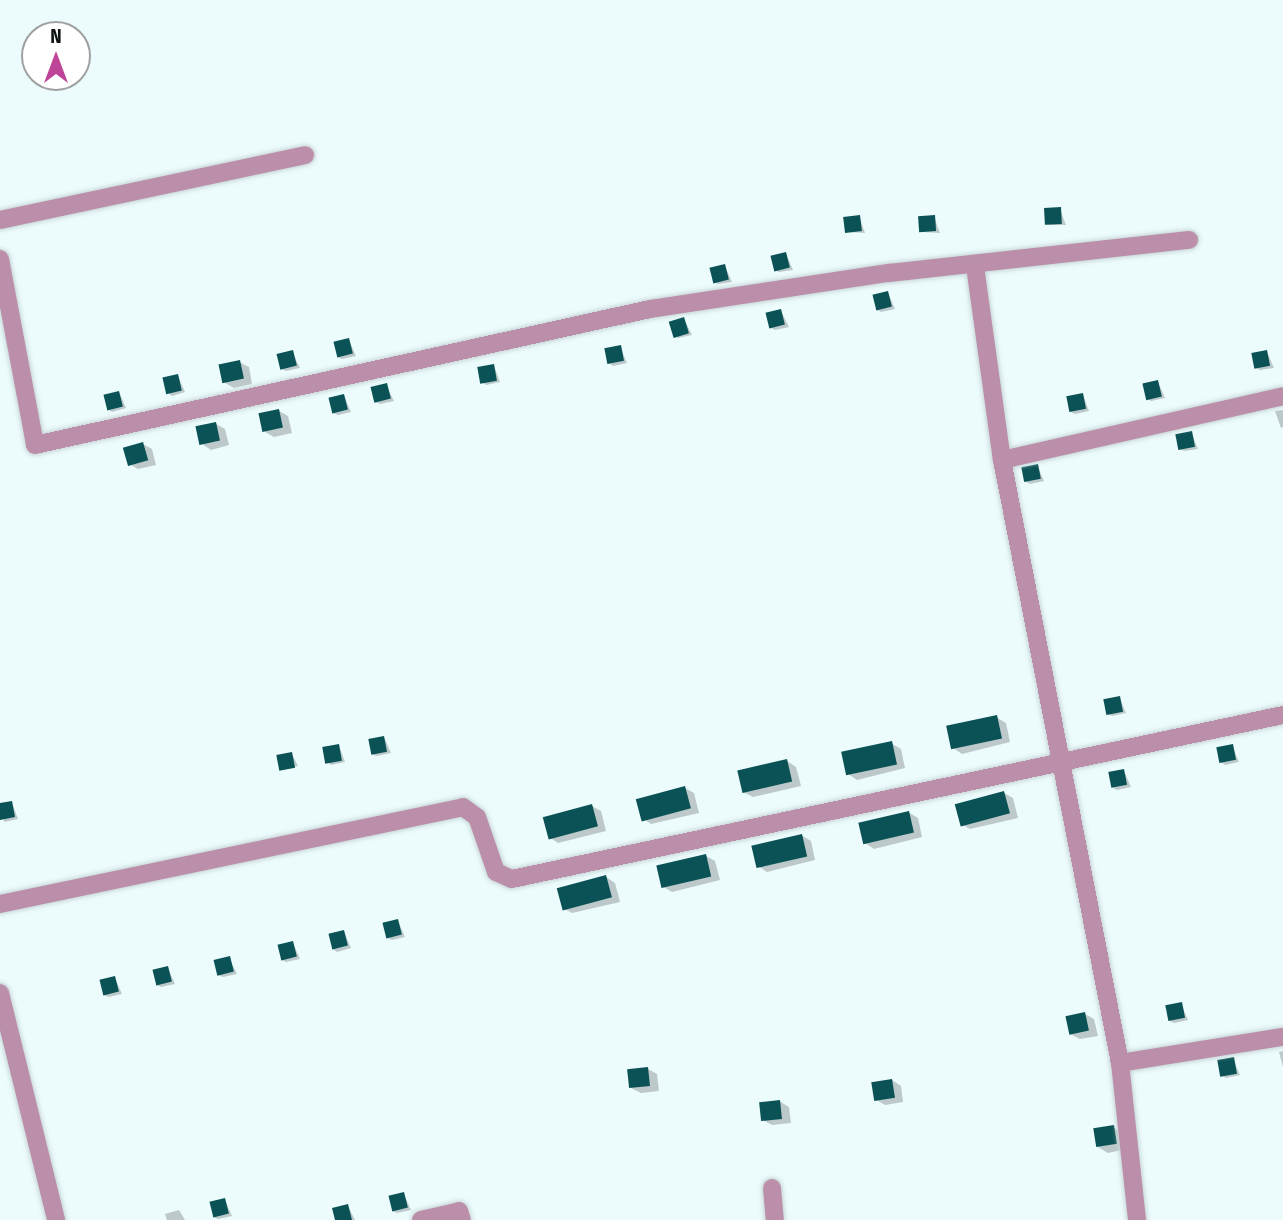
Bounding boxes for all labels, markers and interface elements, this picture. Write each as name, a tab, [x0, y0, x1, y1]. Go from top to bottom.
north arrow	[21, 21, 91, 91]
text: N	[50, 25, 62, 48]

